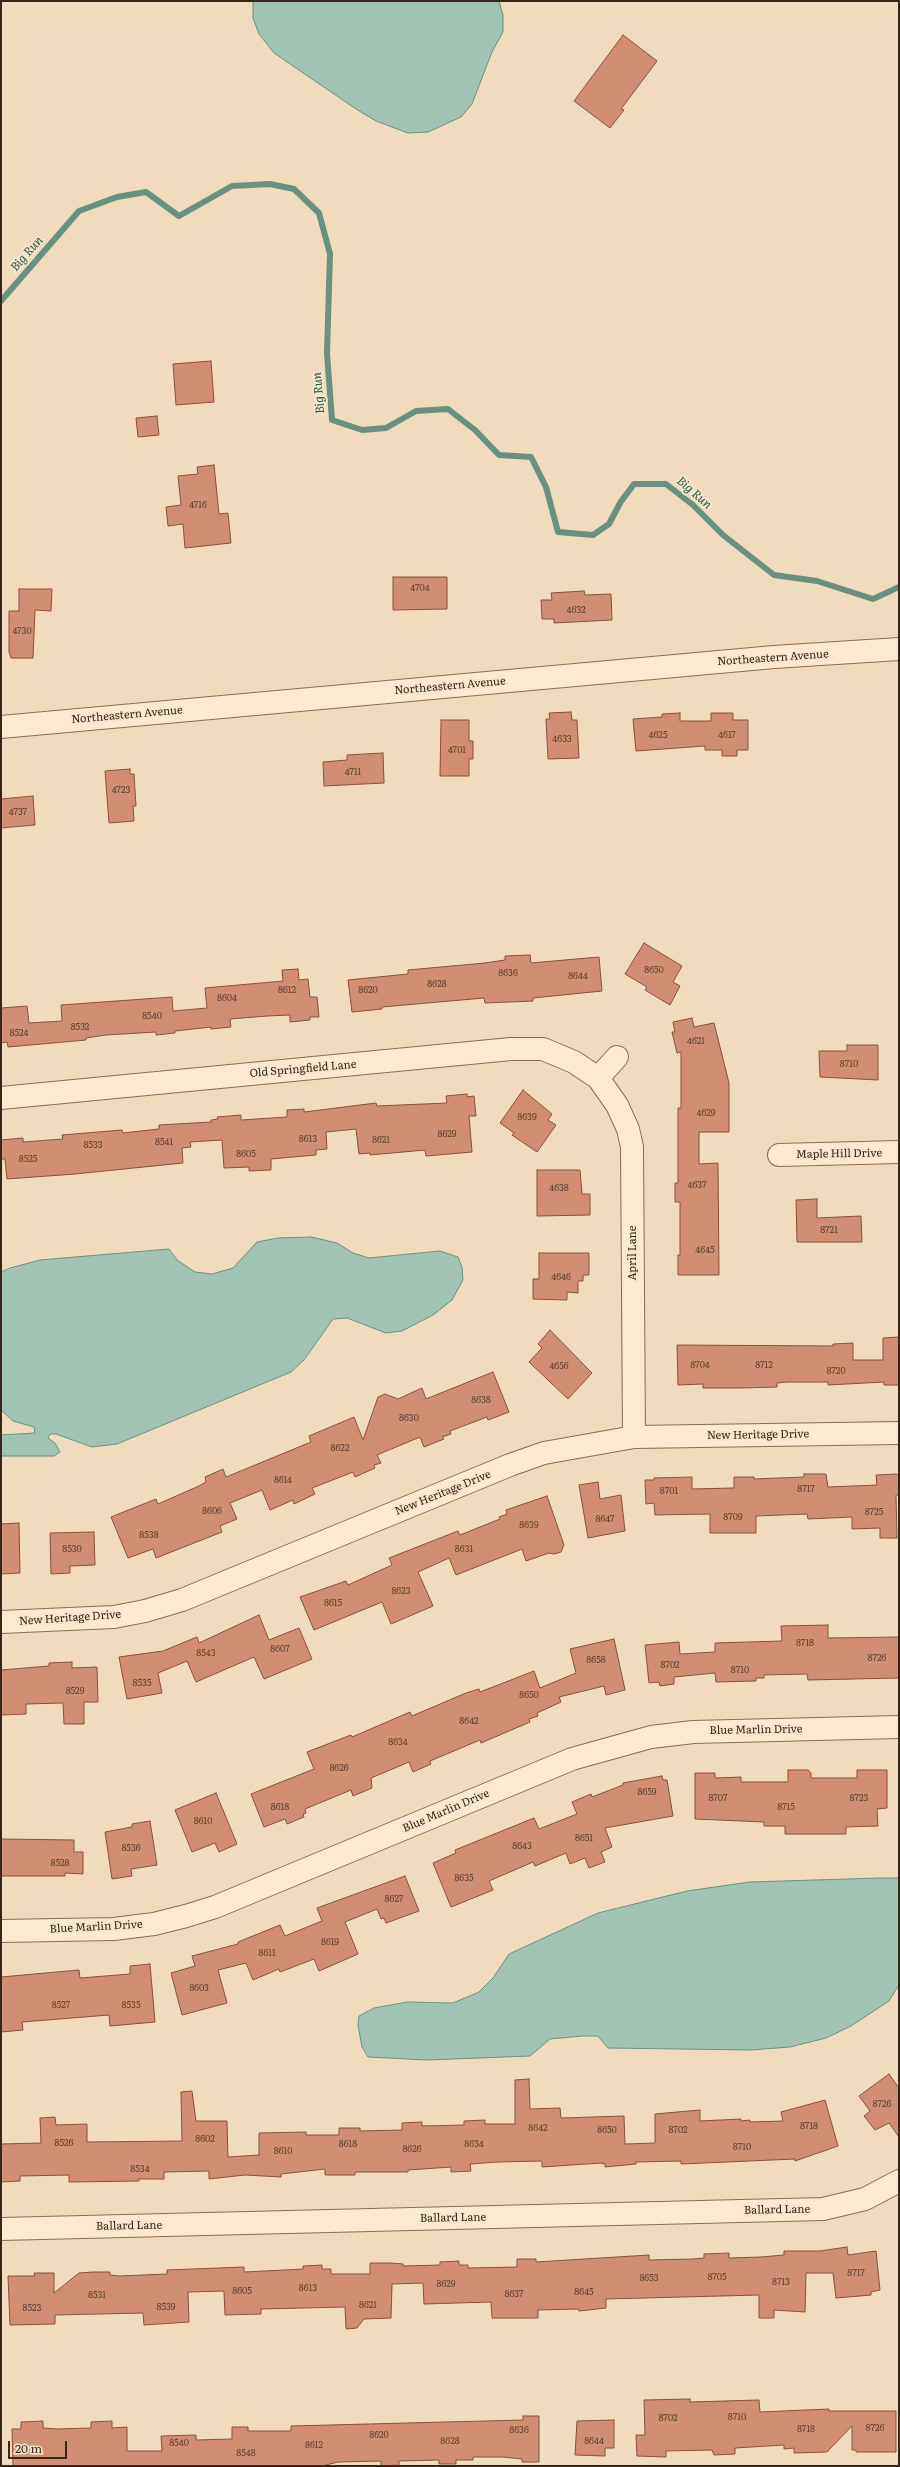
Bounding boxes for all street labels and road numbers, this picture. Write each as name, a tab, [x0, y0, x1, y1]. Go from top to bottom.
street label: Northeastern Avenue	[717, 648, 829, 668]
street label: Northeastern Avenue	[394, 675, 506, 697]
street label: Northeastern Avenue	[71, 704, 183, 726]
street label: Old Springfield Lane	[249, 1058, 357, 1080]
street label: Maple Hill Drive	[796, 1147, 882, 1161]
street label: April Lane	[626, 1225, 640, 1281]
street label: New Heritage Drive	[707, 1428, 809, 1442]
street label: New Heritage Drive	[393, 1468, 493, 1518]
street label: New Heritage Drive	[19, 1608, 121, 1628]
street label: Blue Marlin Drive	[709, 1723, 803, 1737]
street label: Blue Marlin Drive	[401, 1787, 491, 1835]
street label: Blue Marlin Drive	[49, 1918, 143, 1936]
street label: Ballard Lane	[744, 2203, 810, 2217]
street label: Ballard Lane	[420, 2211, 486, 2225]
street label: Ballard Lane	[96, 2219, 162, 2233]

